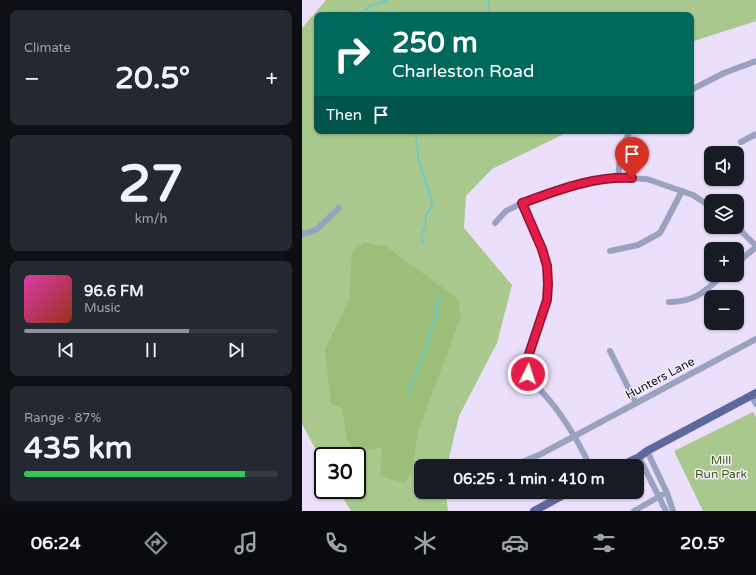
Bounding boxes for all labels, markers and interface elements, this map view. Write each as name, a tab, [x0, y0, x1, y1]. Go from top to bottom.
text: 250 m	[392, 26, 478, 60]
icon: right	[326, 28, 378, 80]
text: Climate	[24, 40, 71, 56]
text: 20.5°	[115, 60, 190, 97]
text: Charleston Road	[392, 60, 534, 82]
text: −	[24, 66, 40, 92]
text: +	[266, 66, 278, 92]
icon: arrive	[370, 104, 392, 126]
text: Then	[326, 106, 362, 124]
pin	[615, 137, 649, 178]
icon: arrive	[621, 143, 643, 165]
map controls	[704, 146, 744, 330]
button: sound	[704, 146, 744, 186]
text: 27	[118, 153, 184, 216]
button: layers	[704, 194, 744, 234]
text: km/h	[135, 211, 167, 227]
button: +	[704, 242, 744, 282]
text: 96.6 FM	[84, 282, 144, 300]
button: −	[704, 290, 744, 330]
text: Music	[84, 300, 121, 316]
icon: previous	[55, 339, 77, 361]
icon: pause	[140, 339, 162, 361]
icon: next	[225, 339, 247, 361]
position arrow	[507, 353, 549, 395]
street label: Hunters Lane	[623, 354, 697, 402]
text: Range · 87%	[24, 410, 101, 426]
text: 435 km	[24, 430, 132, 467]
speed limit sign: 30	[314, 447, 366, 499]
park label: Mill Run Park	[695, 453, 747, 481]
text: 06:25 · 1 min · 410 m	[454, 470, 604, 488]
icon: directions	[142, 529, 170, 557]
icon: music	[232, 529, 260, 557]
icon: phone	[322, 529, 350, 557]
icon: climate	[411, 529, 439, 557]
icon: car	[501, 529, 529, 557]
icon: filters	[590, 529, 618, 557]
text: 06:24	[31, 532, 81, 554]
text: 20.5°	[680, 532, 725, 554]

